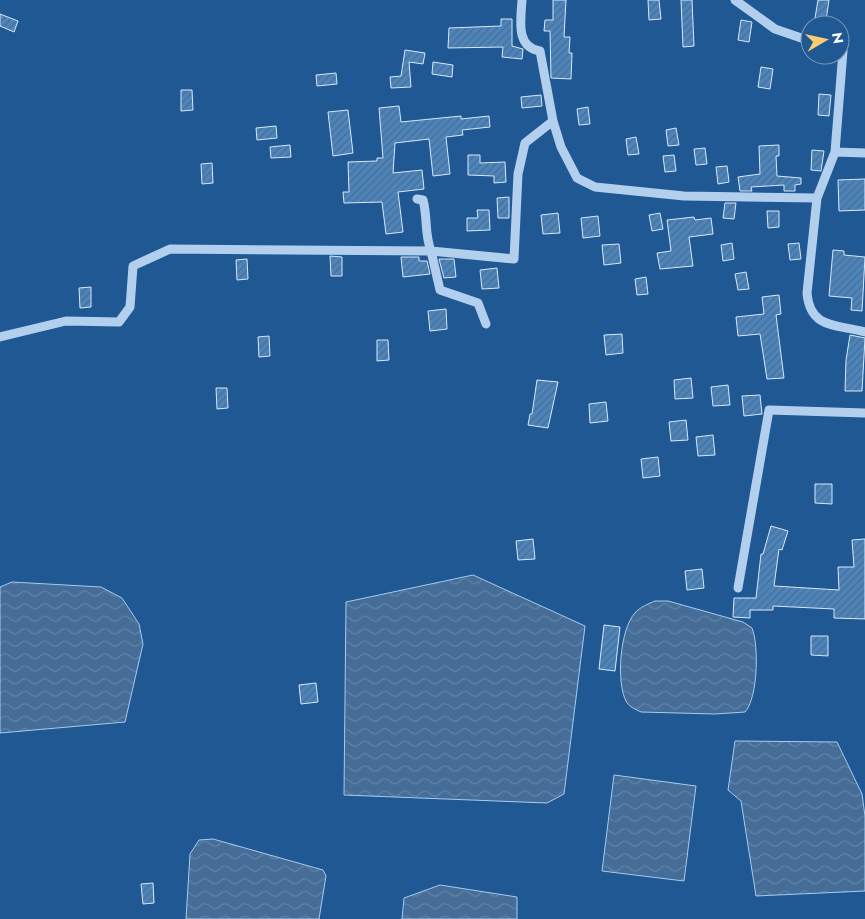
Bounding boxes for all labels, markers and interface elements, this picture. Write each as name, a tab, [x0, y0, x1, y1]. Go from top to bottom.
north arrow	[800, 15, 850, 65]
text: N	[827, 31, 849, 45]

